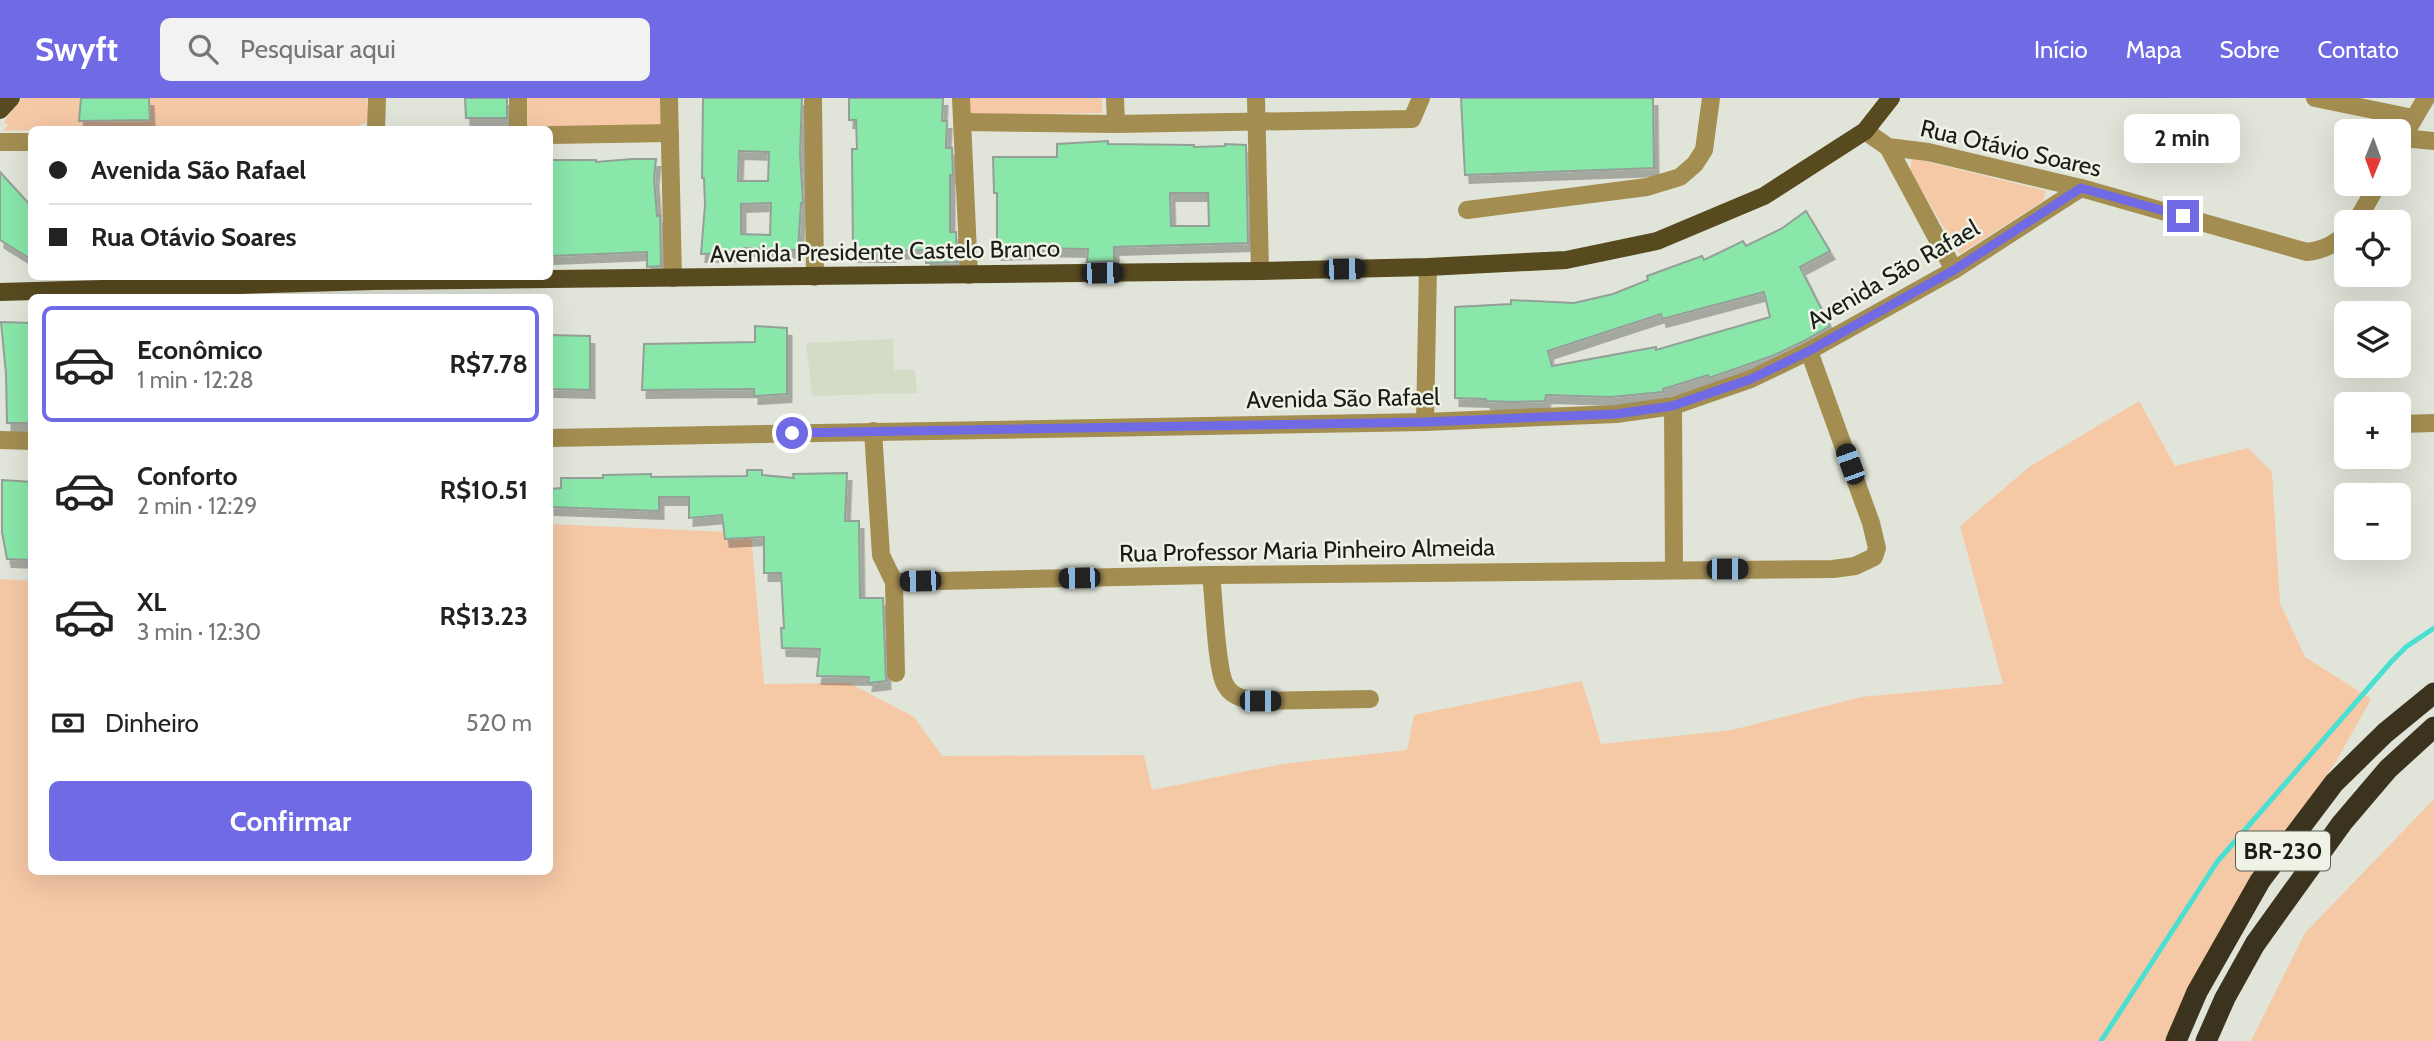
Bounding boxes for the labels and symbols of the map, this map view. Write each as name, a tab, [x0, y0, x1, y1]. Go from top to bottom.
street label: Rua Otávio Soares	[1918, 113, 2104, 183]
callout: 2 min	[2125, 115, 2241, 164]
north arrow	[2334, 119, 2412, 196]
route end	[2167, 200, 2199, 232]
street label: Avenida São Rafael	[1802, 213, 1984, 335]
street label: Avenida Presidente Castelo Branco	[710, 233, 1060, 269]
car	[1323, 258, 1366, 280]
car	[1081, 262, 1124, 284]
street label: Avenida São Rafael	[1246, 382, 1440, 414]
route start	[776, 417, 808, 449]
car	[1833, 441, 1868, 487]
street label: Rua Professor Maria Pinheiro Almeida	[1119, 532, 1496, 568]
car	[1707, 559, 1749, 580]
car	[1058, 567, 1101, 589]
car	[899, 570, 942, 592]
car	[1240, 691, 1282, 712]
road number: BR-230	[2236, 832, 2330, 870]

